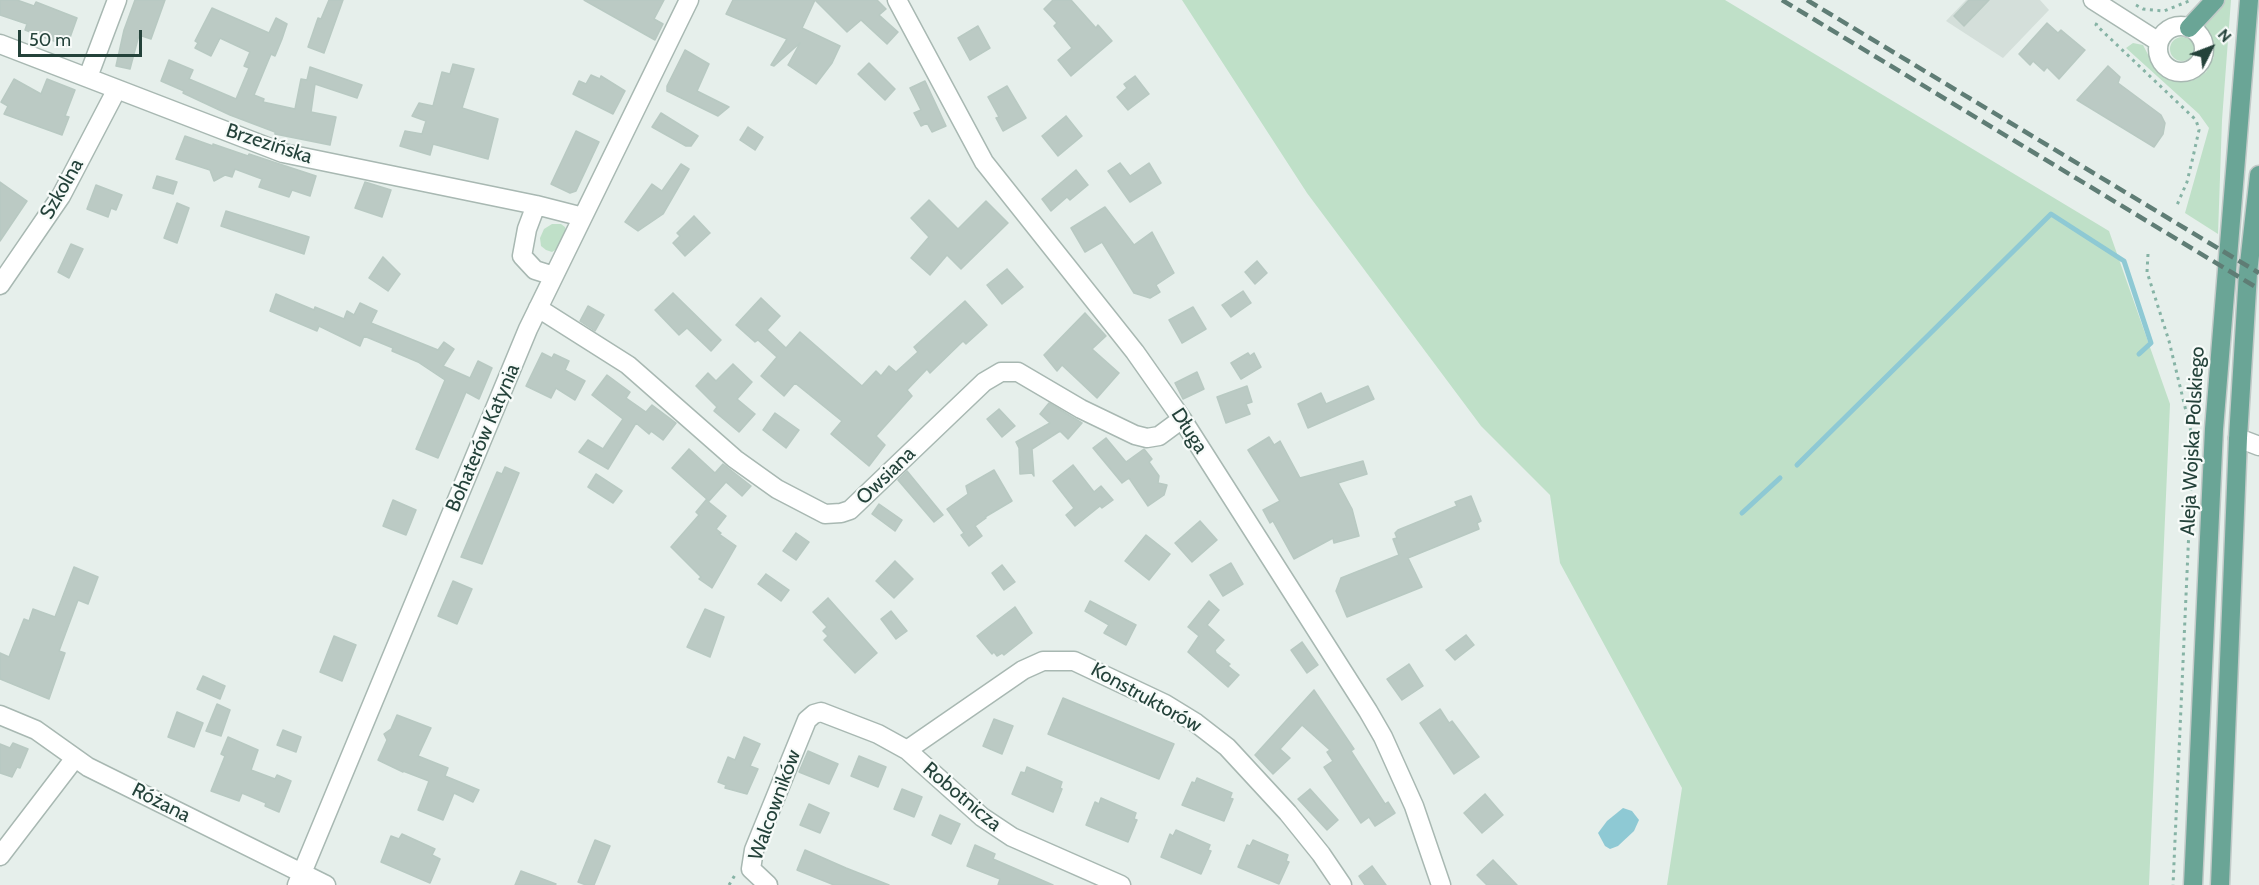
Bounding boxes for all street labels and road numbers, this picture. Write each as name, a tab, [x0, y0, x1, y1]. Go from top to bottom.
street label: Brzezińska	[223, 119, 315, 169]
street label: Szkolna	[35, 154, 89, 224]
street label: Aleja Wojska Polskiego	[2176, 346, 2210, 536]
street label: Bohaterów Katynia	[441, 360, 525, 516]
street label: Długa	[1166, 404, 1212, 458]
street label: Owsiana	[851, 442, 921, 510]
street label: Konstruktorów	[1087, 658, 1205, 738]
street label: Walcowników	[744, 746, 806, 864]
street label: Robotnicza	[918, 757, 1006, 837]
street label: Różana	[128, 778, 194, 828]

